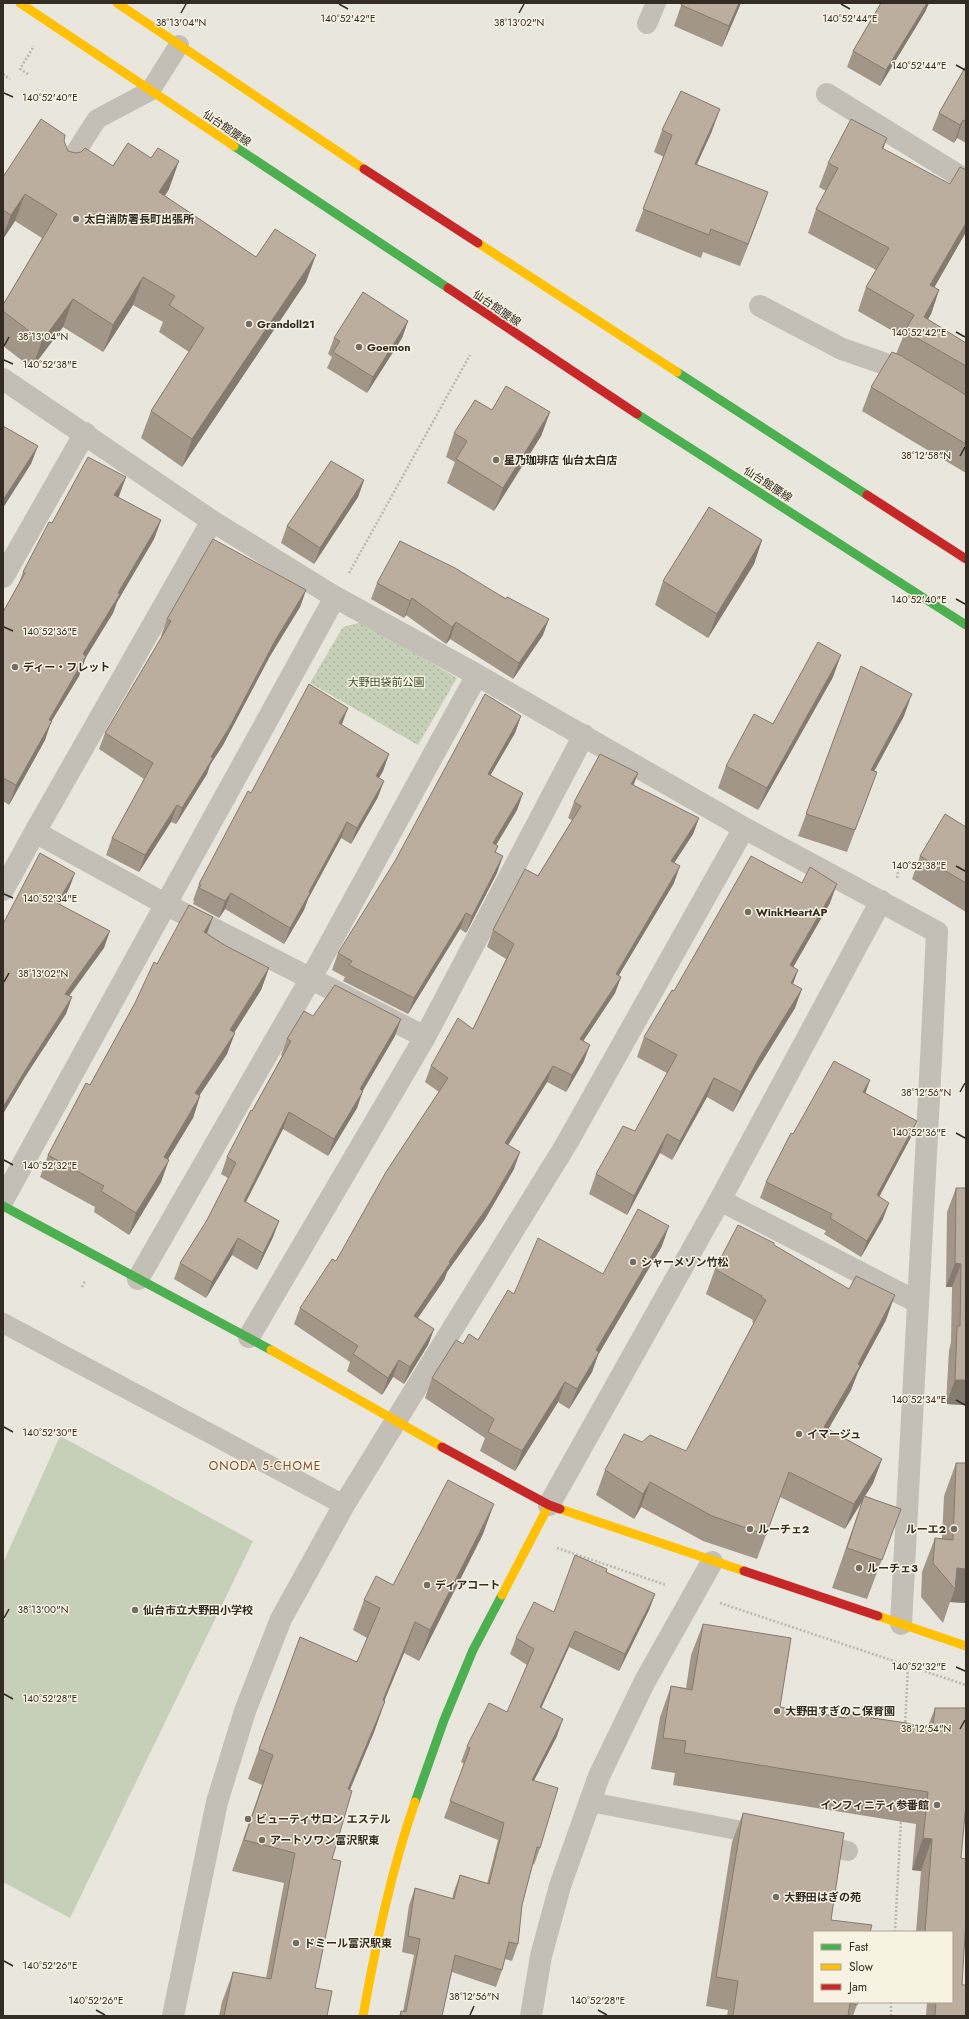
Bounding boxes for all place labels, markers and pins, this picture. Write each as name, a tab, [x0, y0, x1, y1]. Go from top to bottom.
place label: 太白消防署長町出張所	[84, 211, 194, 227]
marker: 太白消防署長町出張所	[71, 214, 81, 224]
place label: Grandoll21	[257, 316, 315, 332]
marker: Grandoll21	[244, 319, 254, 329]
place label: Goemon	[367, 339, 411, 355]
marker: Goemon	[354, 342, 364, 352]
place label: 星乃珈琲店 仙台太白店	[504, 452, 617, 468]
marker: 星乃珈琲店 仙台太白店	[491, 455, 501, 465]
place label: ディー・フレット	[23, 659, 110, 675]
marker: ディー・フレット	[10, 662, 20, 672]
place label: WinkHeartAP	[756, 904, 827, 920]
marker: WinkHeartAP	[743, 907, 753, 917]
place label: シャーメゾン竹松	[641, 1254, 729, 1270]
marker: シャーメゾン竹松	[628, 1257, 638, 1267]
place label: イマージュ	[807, 1426, 861, 1442]
marker: イマージュ	[794, 1429, 804, 1439]
place label: ルーチェ2	[758, 1521, 809, 1537]
place label: ルーエ2	[906, 1521, 946, 1537]
marker: ルーチェ2	[745, 1524, 755, 1534]
marker: ルーエ2	[949, 1524, 959, 1534]
place label: ルーチェ3	[867, 1560, 918, 1576]
marker: ルーチェ3	[854, 1563, 864, 1573]
place label: ディアコート	[435, 1577, 500, 1593]
marker: ディアコート	[422, 1580, 432, 1590]
place label: 仙台市立大野田小学校	[143, 1602, 253, 1618]
marker: 仙台市立大野田小学校	[130, 1605, 140, 1615]
place label: 大野田すぎのこ保育園	[785, 1703, 895, 1719]
marker: 大野田すぎのこ保育園	[772, 1706, 782, 1716]
place label: インフィニティ参番館	[820, 1797, 929, 1813]
marker: インフィニティ参番館	[932, 1800, 942, 1810]
place label: ビューティサロン エステル	[256, 1811, 391, 1827]
marker: ビューティサロン エステル	[243, 1814, 253, 1824]
place label: アートソワン富沢駅東	[270, 1832, 379, 1848]
marker: アートソワン富沢駅東	[257, 1835, 267, 1845]
place label: 大野田はぎの苑	[784, 1889, 861, 1905]
marker: 大野田はぎの苑	[771, 1892, 781, 1902]
place label: ドミール富沢駅東	[304, 1935, 392, 1951]
marker: ドミール富沢駅東	[291, 1938, 301, 1948]

